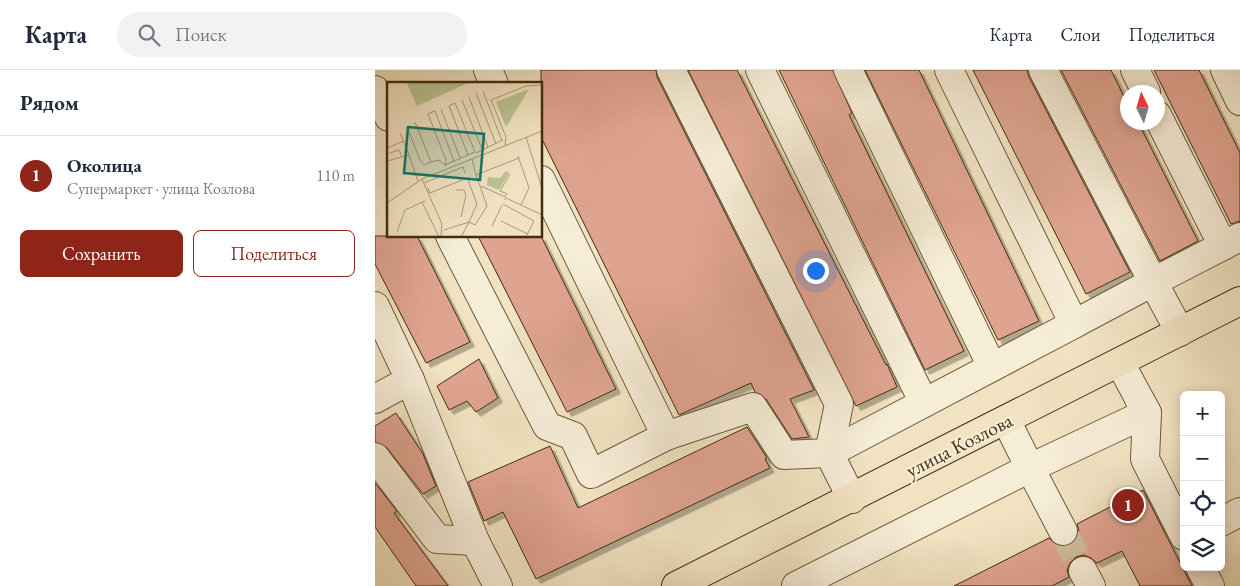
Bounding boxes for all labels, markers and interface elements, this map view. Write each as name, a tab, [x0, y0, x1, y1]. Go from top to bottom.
search box	[117, 12, 467, 57]
text: Карта	[25, 19, 87, 50]
icon: search	[135, 21, 163, 49]
text: Поиск	[175, 22, 227, 47]
text: Карта	[990, 23, 1033, 46]
text: Слои	[1061, 23, 1100, 46]
text: Поделиться	[1128, 23, 1215, 46]
inset map	[387, 82, 543, 238]
north arrow	[1120, 85, 1165, 130]
text: Рядом	[20, 89, 79, 116]
text: Околица	[67, 153, 142, 178]
text: 1	[32, 165, 40, 186]
text: 110 m	[316, 165, 355, 186]
text: Супермаркет · улица Козлова	[67, 178, 255, 199]
button: Сохранить	[20, 230, 183, 277]
button: Поделиться	[193, 230, 355, 277]
your location	[803, 258, 829, 284]
map controls	[1180, 391, 1225, 571]
button: +	[1180, 391, 1225, 436]
street label: улица Козлова	[901, 407, 1017, 483]
button: −	[1180, 436, 1225, 481]
button: locate	[1180, 481, 1225, 526]
pin: 1	[1112, 486, 1144, 524]
button: layers	[1180, 526, 1225, 571]

